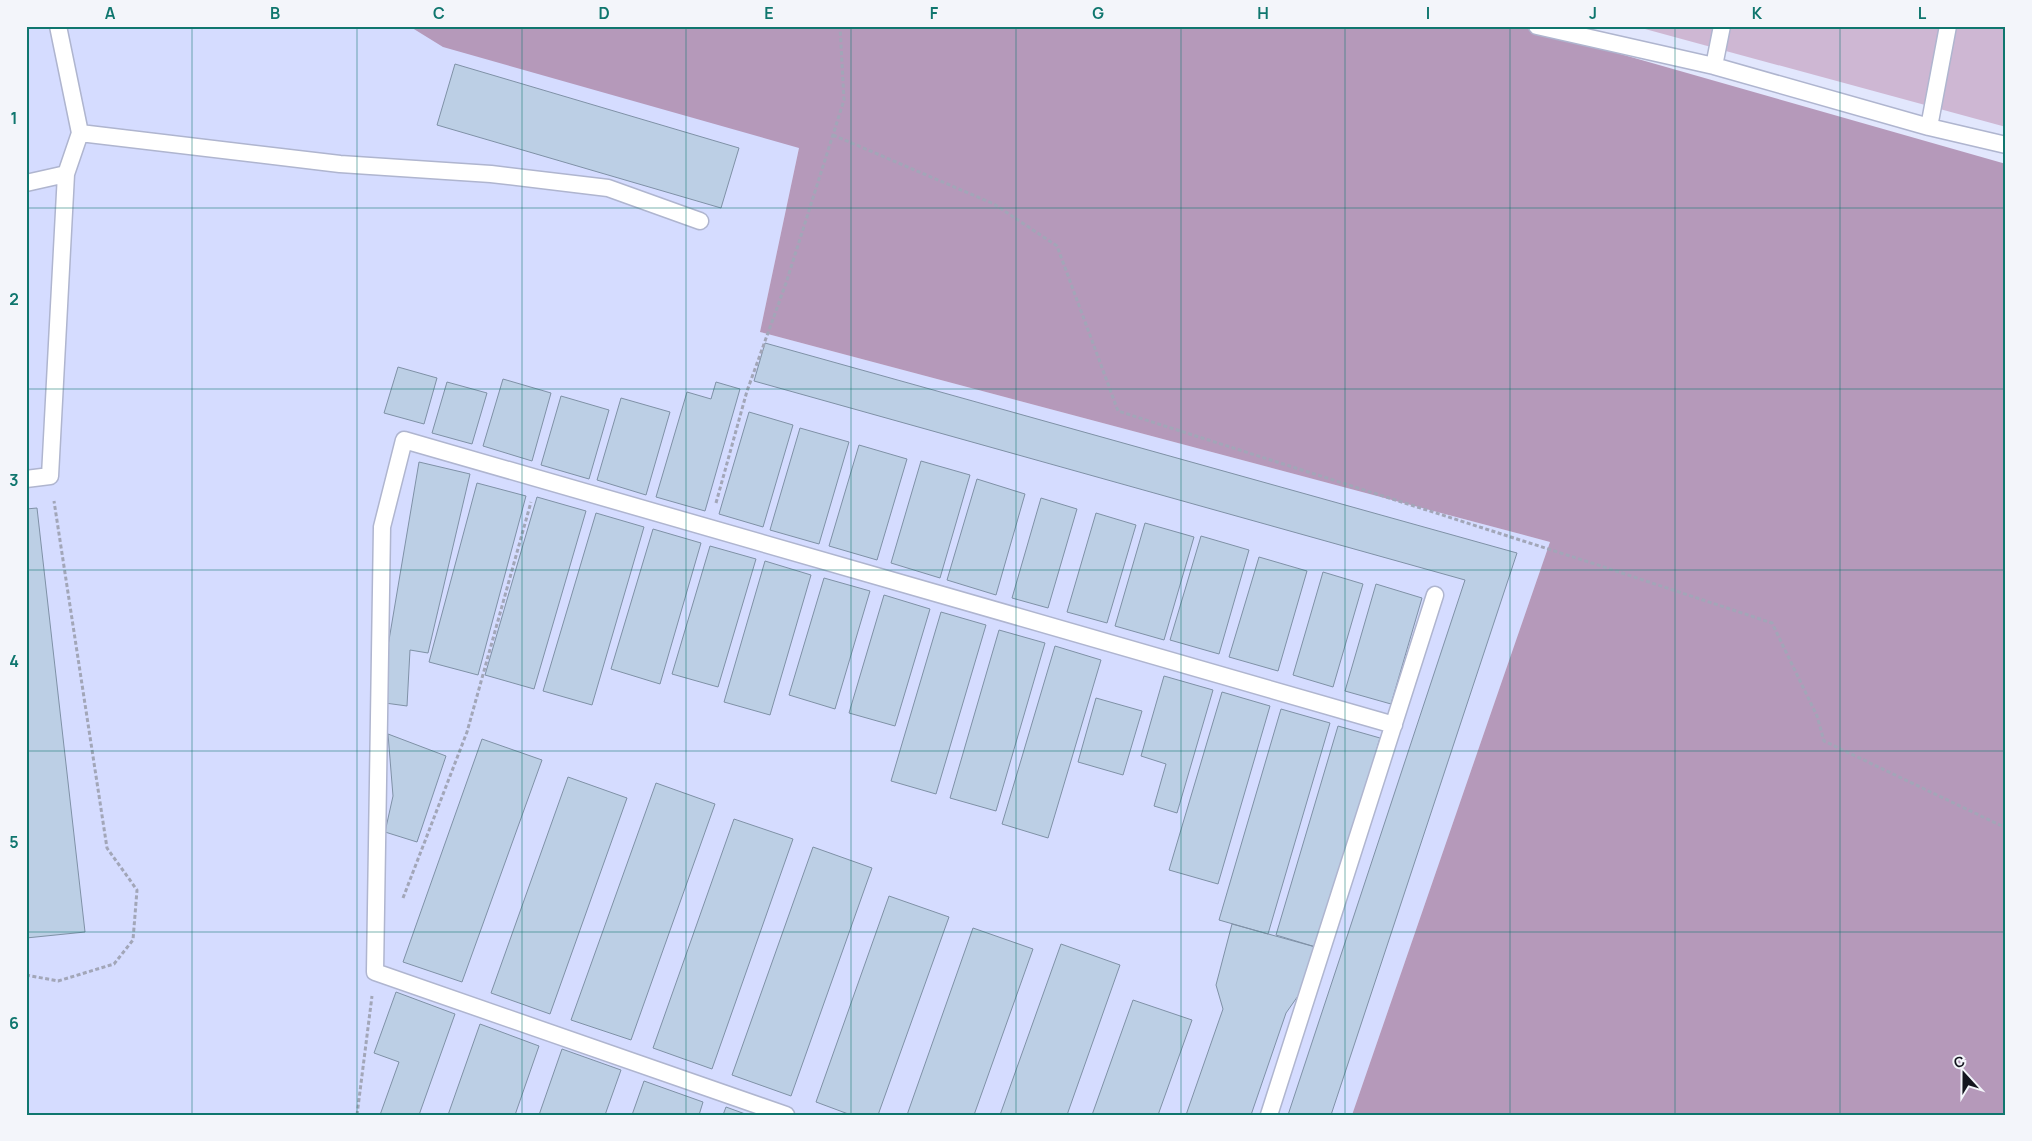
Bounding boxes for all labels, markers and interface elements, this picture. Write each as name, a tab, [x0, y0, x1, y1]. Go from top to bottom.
text: A	[105, 2, 116, 24]
text: B	[270, 2, 280, 24]
text: C	[433, 2, 445, 24]
text: D	[598, 2, 610, 24]
text: E	[764, 2, 774, 24]
text: F	[930, 2, 939, 24]
text: G	[1092, 2, 1104, 24]
text: H	[1257, 2, 1269, 24]
text: I	[1426, 2, 1430, 24]
text: J	[1589, 2, 1597, 24]
text: K	[1752, 2, 1763, 24]
text: L	[1918, 2, 1927, 24]
text: 1	[10, 107, 18, 129]
text: 2	[9, 288, 19, 310]
text: 3	[9, 469, 19, 491]
text: 4	[9, 650, 19, 672]
text: 5	[9, 831, 19, 853]
text: 6	[9, 1012, 19, 1034]
north arrow	[1940, 1048, 1990, 1098]
text: С	[1951, 1051, 1967, 1072]

